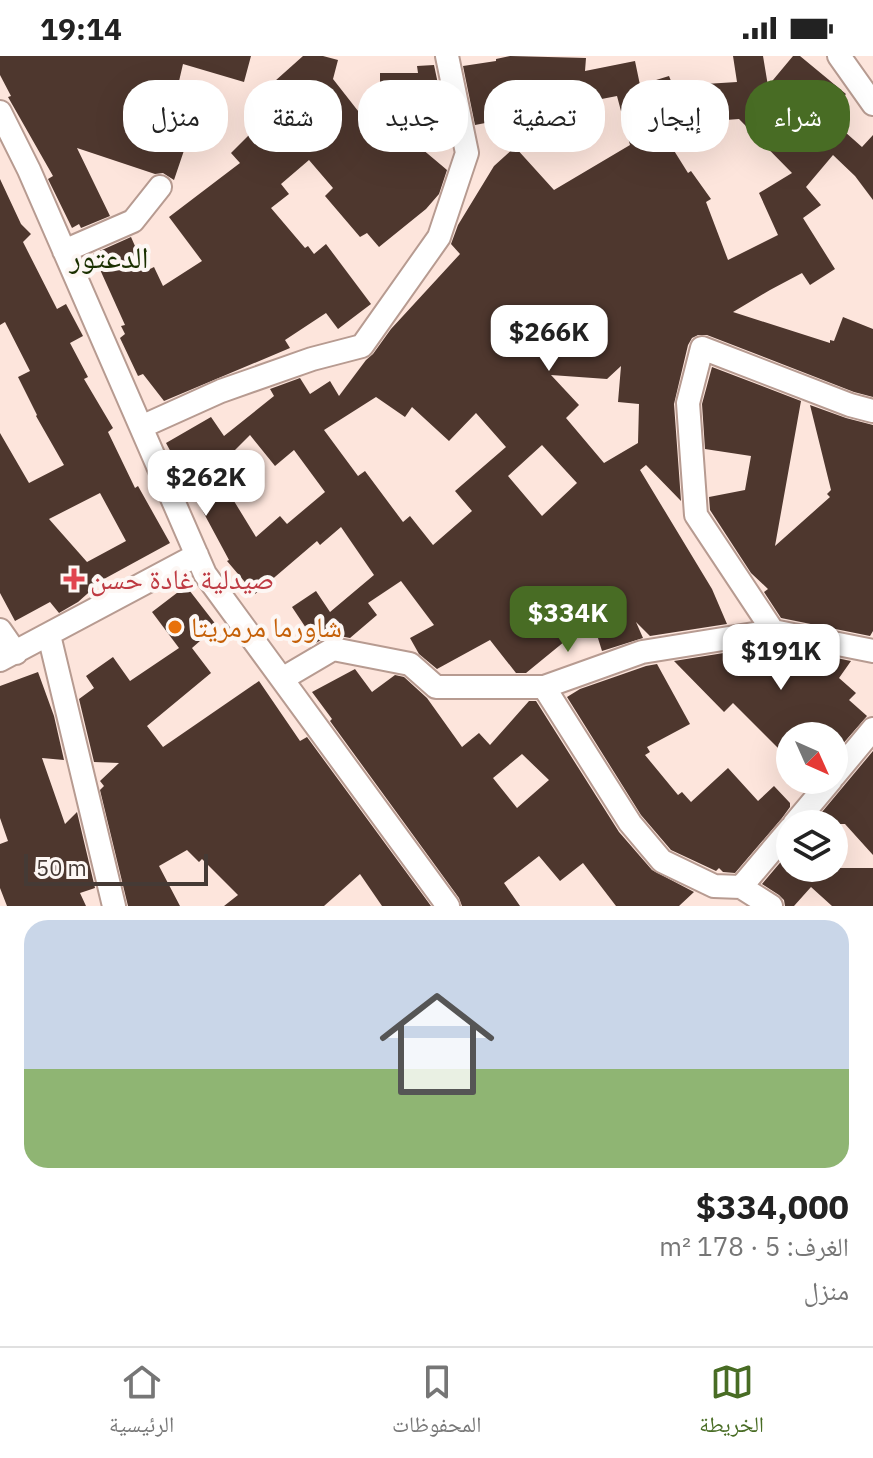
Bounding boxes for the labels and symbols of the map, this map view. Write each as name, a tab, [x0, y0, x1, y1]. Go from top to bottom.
district label: الدعتور	[68, 237, 149, 276]
pin: $266K	[493, 305, 605, 373]
pin: $262K	[150, 450, 262, 518]
place label: صيدلية غادة حسن	[90, 560, 274, 597]
marker: صيدلية غادة حسن	[65, 570, 83, 588]
pin: $334K	[512, 586, 624, 654]
place label: شاورما مرمريتا	[191, 608, 342, 645]
marker: شاورما مرمريتا	[166, 618, 184, 636]
pin: $191K	[725, 624, 837, 692]
north arrow	[776, 722, 848, 794]
scale bar	[24, 850, 208, 886]

